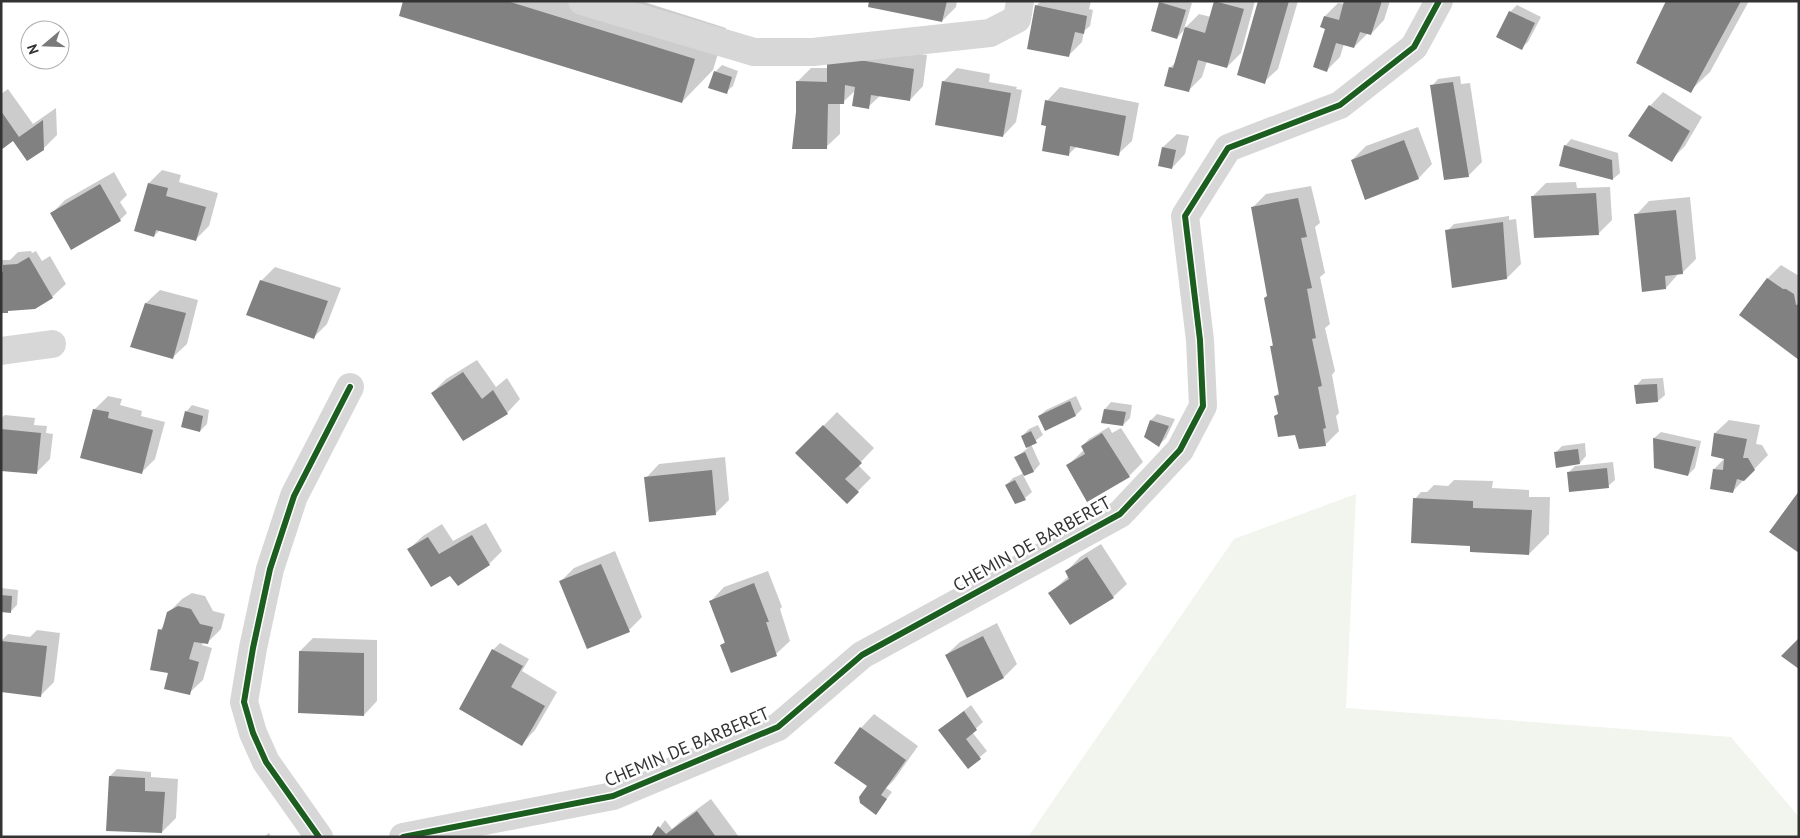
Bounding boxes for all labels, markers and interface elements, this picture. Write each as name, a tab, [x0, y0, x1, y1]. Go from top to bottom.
north arrow	[20, 20, 70, 70]
text: N	[23, 42, 43, 57]
street label: CHEMIN DE BARBERET	[949, 491, 1115, 597]
street label: CHEMIN DE BARBERET	[601, 701, 773, 792]

